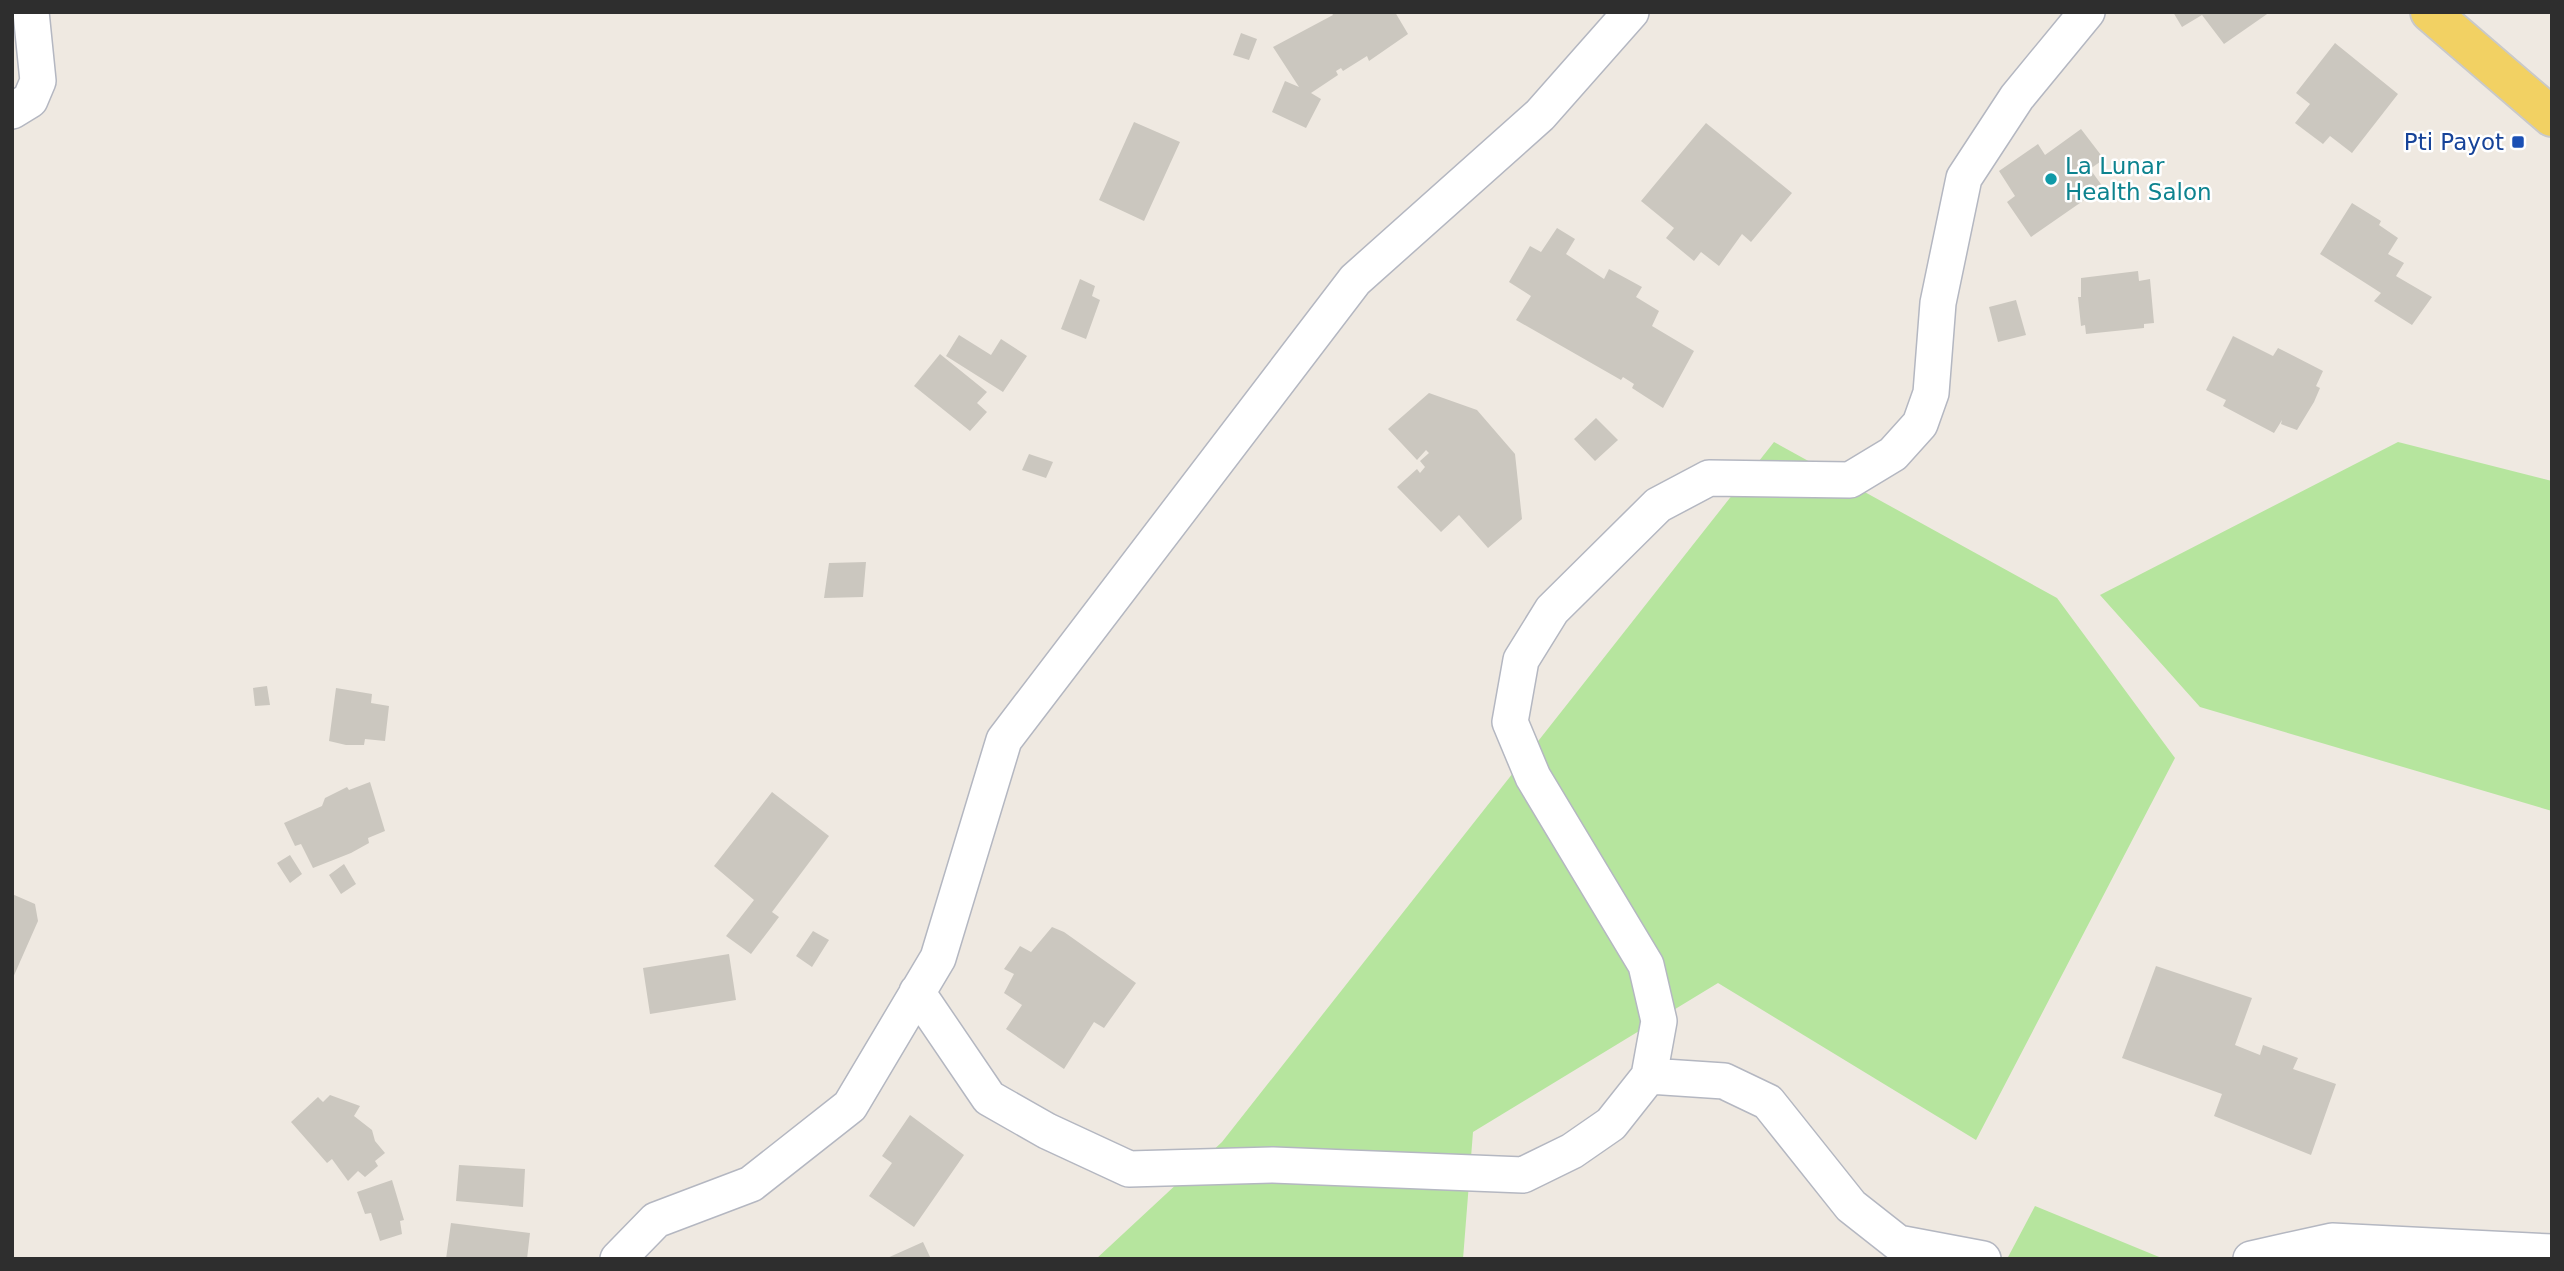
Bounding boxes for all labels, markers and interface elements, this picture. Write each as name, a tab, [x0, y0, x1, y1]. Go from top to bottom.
place label: Pti Payot	[2404, 129, 2504, 155]
marker: Pti Payot	[2510, 134, 2526, 150]
place label: La Lunar Health Salon	[2065, 153, 2212, 205]
marker: La Lunar Health Salon	[2043, 171, 2059, 187]

